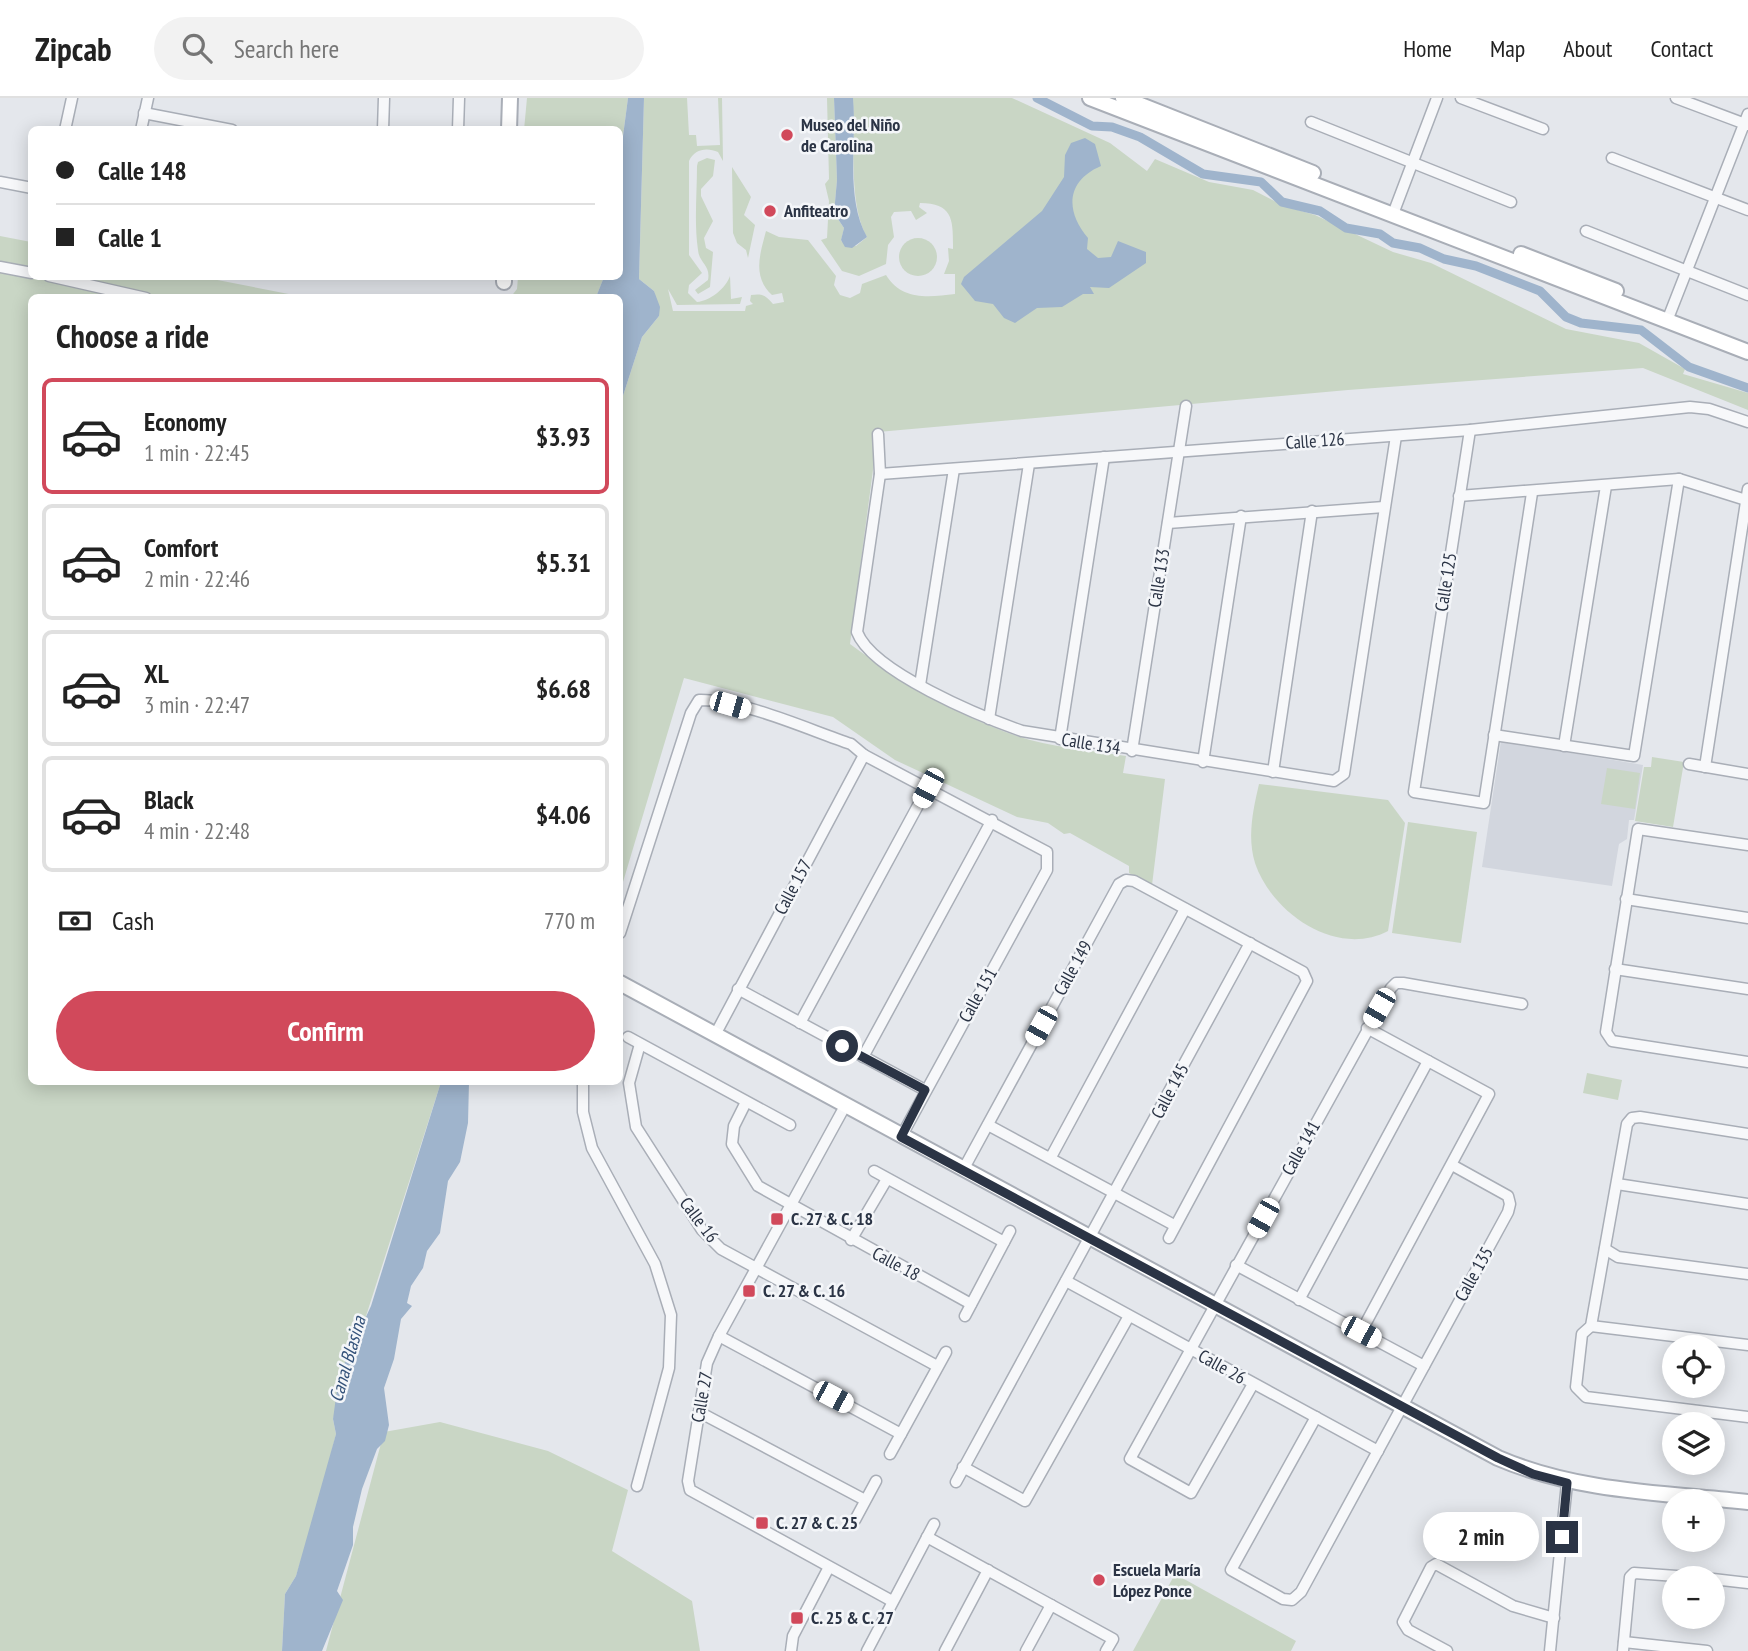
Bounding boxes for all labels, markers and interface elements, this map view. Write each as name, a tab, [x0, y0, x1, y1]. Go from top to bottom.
search box	[154, 17, 644, 80]
text: Zipcab	[35, 27, 112, 70]
icon: search	[178, 29, 216, 67]
text: Search here	[234, 32, 339, 65]
text: Home	[1403, 33, 1452, 64]
text: Map	[1490, 33, 1525, 64]
text: About	[1563, 33, 1612, 64]
text: Contact	[1650, 33, 1713, 64]
place label: Museo del Niño de Carolina	[801, 113, 900, 157]
marker: Museo del Niño de Carolina	[779, 127, 795, 143]
text: Calle 148	[98, 154, 187, 187]
place label: Anfiteatro	[783, 199, 848, 222]
marker: Anfiteatro	[762, 203, 778, 219]
text: Calle 1	[98, 221, 162, 254]
text: Choose a ride	[56, 315, 209, 357]
icon: car	[60, 405, 123, 468]
text: Economy	[144, 405, 226, 438]
text: $3.93	[536, 420, 591, 453]
street label: Calle 126	[1285, 427, 1345, 454]
text: 1 min · 22:45	[144, 438, 250, 467]
icon: car	[60, 531, 123, 594]
text: Comfort	[144, 531, 218, 564]
text: $5.31	[536, 546, 591, 579]
street label: Calle 133	[1143, 547, 1174, 609]
street label: Calle 125	[1430, 551, 1461, 613]
text: 2 min · 22:46	[144, 564, 250, 593]
icon: car	[60, 657, 123, 720]
text: XL	[144, 657, 169, 690]
text: $6.68	[536, 672, 591, 705]
car	[707, 689, 754, 721]
text: 3 min · 22:47	[144, 690, 250, 719]
street label: Calle 134	[1060, 728, 1122, 759]
car	[909, 765, 948, 811]
icon: car	[60, 783, 123, 846]
text: Black	[144, 783, 194, 816]
text: $4.06	[536, 798, 591, 831]
text: 4 min · 22:48	[144, 816, 250, 845]
street label: Calle 157	[769, 855, 817, 918]
icon: cash	[56, 902, 94, 940]
text: Cash	[112, 904, 154, 937]
text: 770 m	[544, 906, 595, 935]
street label: Calle 149	[1048, 936, 1097, 999]
street label: Calle 151	[953, 963, 1002, 1026]
car	[1360, 985, 1399, 1031]
button: Confirm	[56, 991, 595, 1071]
car	[1022, 1003, 1061, 1049]
route start	[826, 1030, 858, 1062]
street label: Calle 145	[1146, 1059, 1194, 1122]
street label: Calle 141	[1276, 1116, 1325, 1179]
street label: Calle 16	[675, 1192, 724, 1247]
car	[1244, 1195, 1283, 1241]
place label: C. 27 & C. 18	[791, 1207, 873, 1230]
marker: C. 27 & C. 18	[769, 1211, 785, 1227]
street label: Calle 18	[868, 1241, 924, 1286]
street label: Calle 135	[1449, 1242, 1498, 1305]
place label: C. 27 & C. 16	[763, 1279, 845, 1302]
marker: C. 27 & C. 16	[741, 1283, 757, 1299]
water label: Canal Blasina	[323, 1312, 371, 1405]
car	[1338, 1313, 1385, 1351]
map controls	[1662, 1335, 1725, 1629]
button: locate	[1662, 1335, 1725, 1398]
street label: Calle 26	[1194, 1344, 1250, 1389]
street label: Calle 27	[686, 1370, 717, 1424]
car	[810, 1378, 857, 1416]
button: layers	[1662, 1412, 1725, 1475]
button: +	[1662, 1489, 1725, 1552]
place label: C. 27 & C. 25	[776, 1511, 858, 1534]
callout: 2 min	[1422, 1512, 1538, 1562]
marker: C. 27 & C. 25	[754, 1515, 770, 1531]
route end	[1546, 1521, 1578, 1553]
text: 2 min	[1458, 1522, 1504, 1551]
place label: Escuela María López Ponce	[1113, 1558, 1201, 1602]
button: −	[1662, 1566, 1725, 1629]
marker: Escuela María López Ponce	[1091, 1572, 1107, 1588]
place label: C. 25 & C. 27	[811, 1606, 894, 1629]
marker: C. 25 & C. 27	[789, 1610, 805, 1626]

